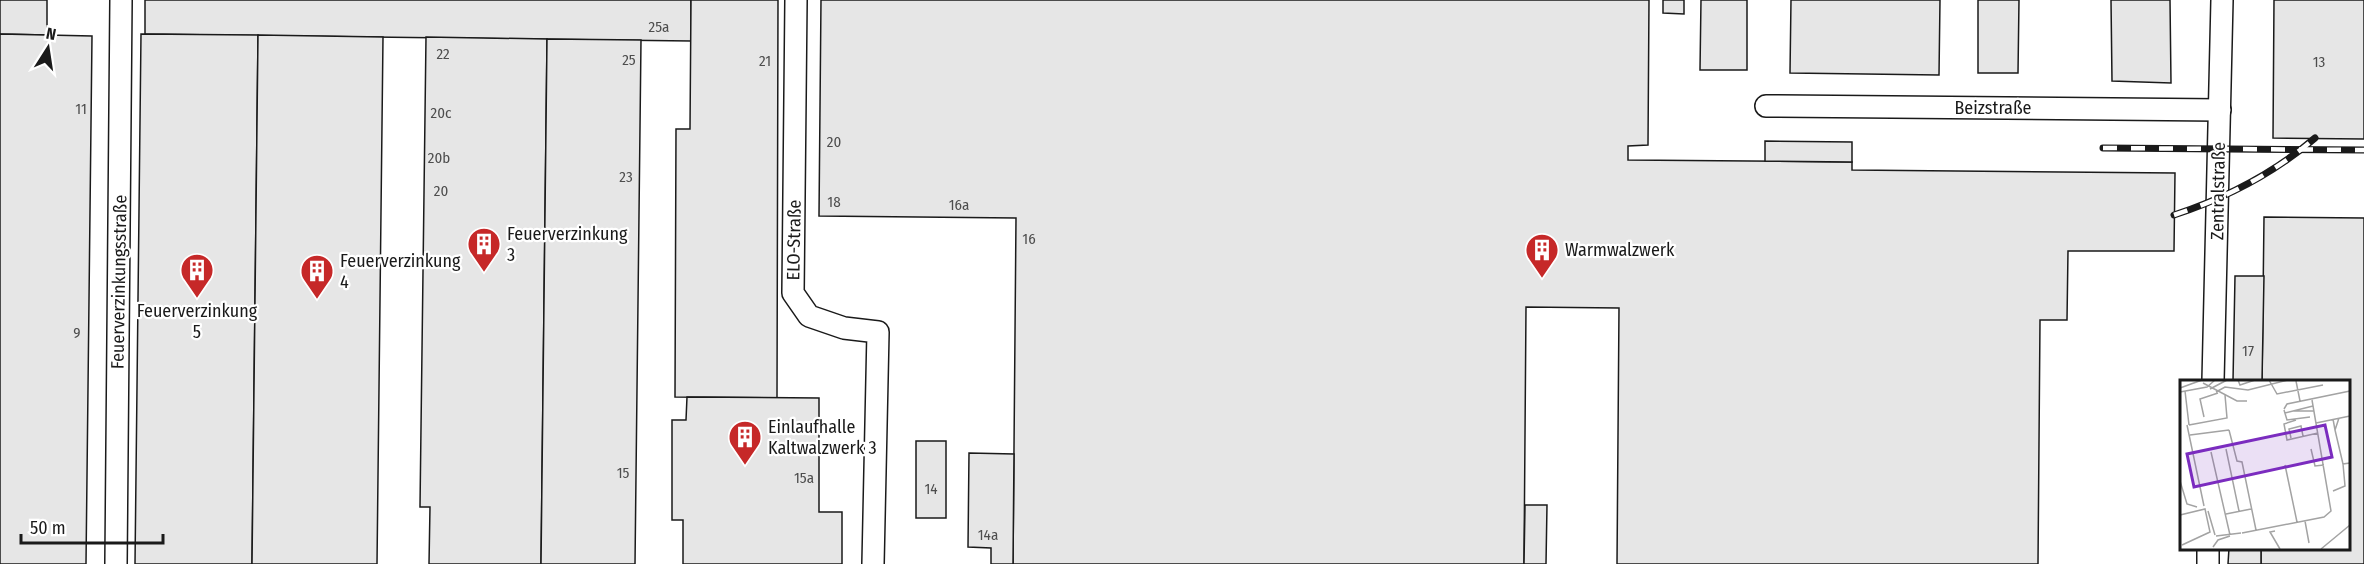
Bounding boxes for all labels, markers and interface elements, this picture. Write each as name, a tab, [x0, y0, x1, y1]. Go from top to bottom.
north arrow	[18, 18, 78, 78]
house number: 25a	[649, 18, 669, 36]
text: N	[44, 24, 58, 44]
house number: 22	[436, 45, 450, 63]
house number: 25	[622, 51, 636, 69]
house number: 21	[759, 52, 771, 70]
house number: 13	[2313, 53, 2326, 71]
street label: Beizstraße	[1955, 97, 2032, 119]
house number: 11	[75, 100, 87, 118]
house number: 20c	[431, 104, 452, 122]
house number: 20	[827, 133, 841, 151]
street label: Zentralstraße	[2206, 142, 2230, 240]
house number: 20b	[428, 149, 450, 167]
house number: 23	[619, 168, 633, 186]
house number: 20	[434, 182, 448, 200]
house number: 18	[827, 193, 841, 211]
street label: Feuerverzinkungsstraße	[106, 194, 132, 369]
house number: 16a	[949, 196, 969, 214]
street label: ELO-Straße	[782, 199, 806, 281]
place label: Feuerverzinkung 3	[507, 223, 628, 266]
building icon: Feuerverzinkung 3	[466, 226, 502, 273]
house number: 16	[1022, 230, 1036, 248]
building icon: Warmwalzwerk	[1524, 232, 1560, 279]
place label: Warmwalzwerk	[1565, 239, 1675, 261]
place label: Feuerverzinkung 4	[340, 250, 461, 293]
building icon: Feuerverzinkung 5	[179, 252, 215, 299]
building icon: Feuerverzinkung 4	[299, 253, 335, 300]
place label: Feuerverzinkung 5	[137, 300, 258, 343]
house number: 9	[73, 324, 81, 342]
house number: 17	[2242, 342, 2254, 360]
inset map	[2180, 380, 2349, 549]
place label: Einlaufhalle Kaltwalzwerk 3	[768, 416, 877, 459]
building icon: Einlaufhalle Kaltwalzwerk 3	[727, 419, 763, 466]
house number: 15	[617, 464, 629, 482]
house number: 15a	[794, 469, 814, 487]
house number: 14	[924, 480, 938, 498]
scale bar	[21, 507, 164, 545]
text: 50 m	[30, 517, 66, 539]
house number: 14a	[978, 526, 998, 544]

